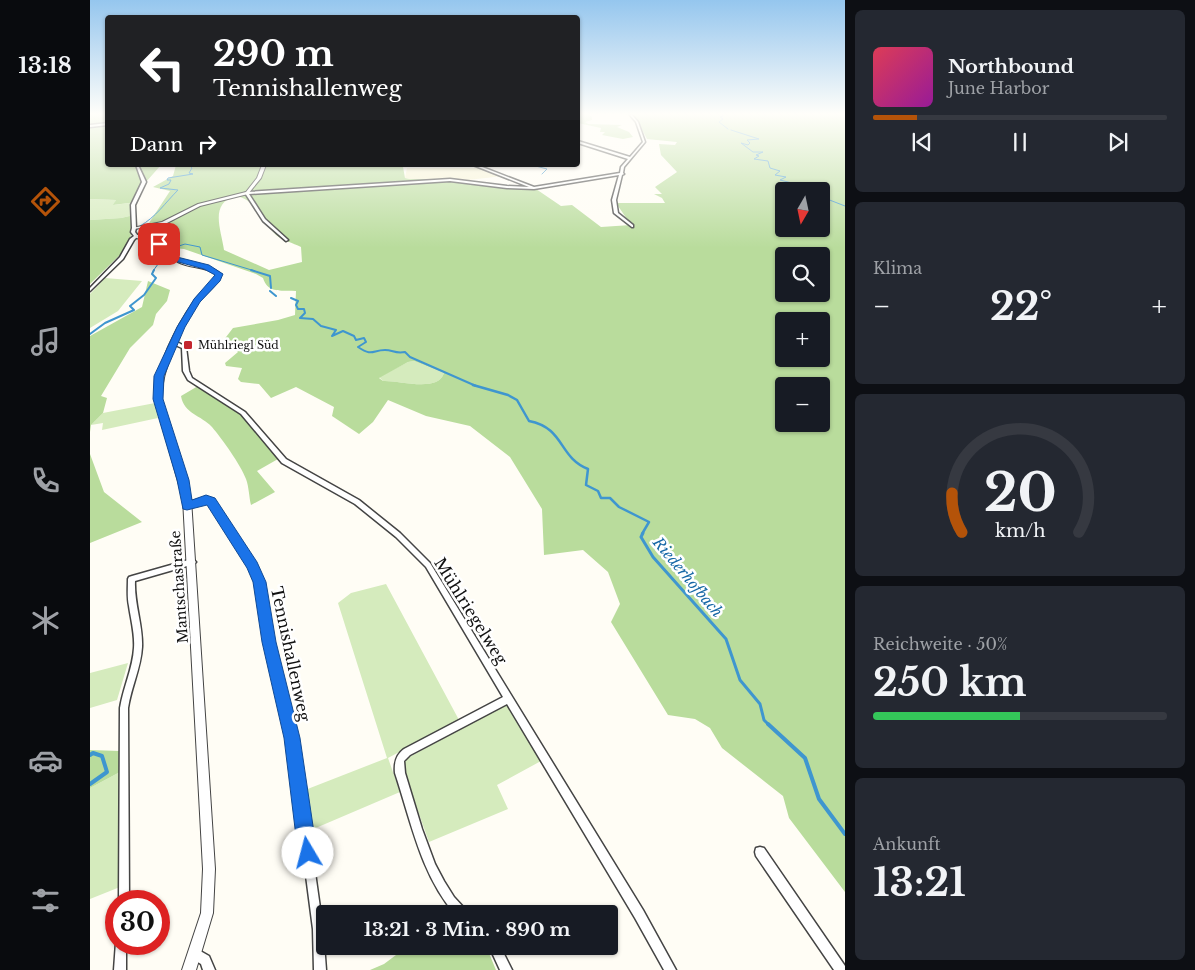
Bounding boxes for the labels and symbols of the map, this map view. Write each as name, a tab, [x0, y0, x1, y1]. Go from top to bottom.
north arrow	[775, 182, 830, 238]
pin	[138, 223, 180, 265]
place label: Mühlriegl Süd	[198, 338, 279, 352]
marker: Mühlriegl Süd	[182, 339, 194, 351]
street label: Mantschastraße	[166, 530, 192, 644]
water label: Riederhofbach	[648, 532, 727, 621]
street label: Mühlriegelweg	[430, 554, 512, 668]
street label: Tennishallenweg	[267, 585, 315, 724]
position arrow	[281, 826, 333, 878]
speed limit sign: 30	[105, 890, 170, 955]

